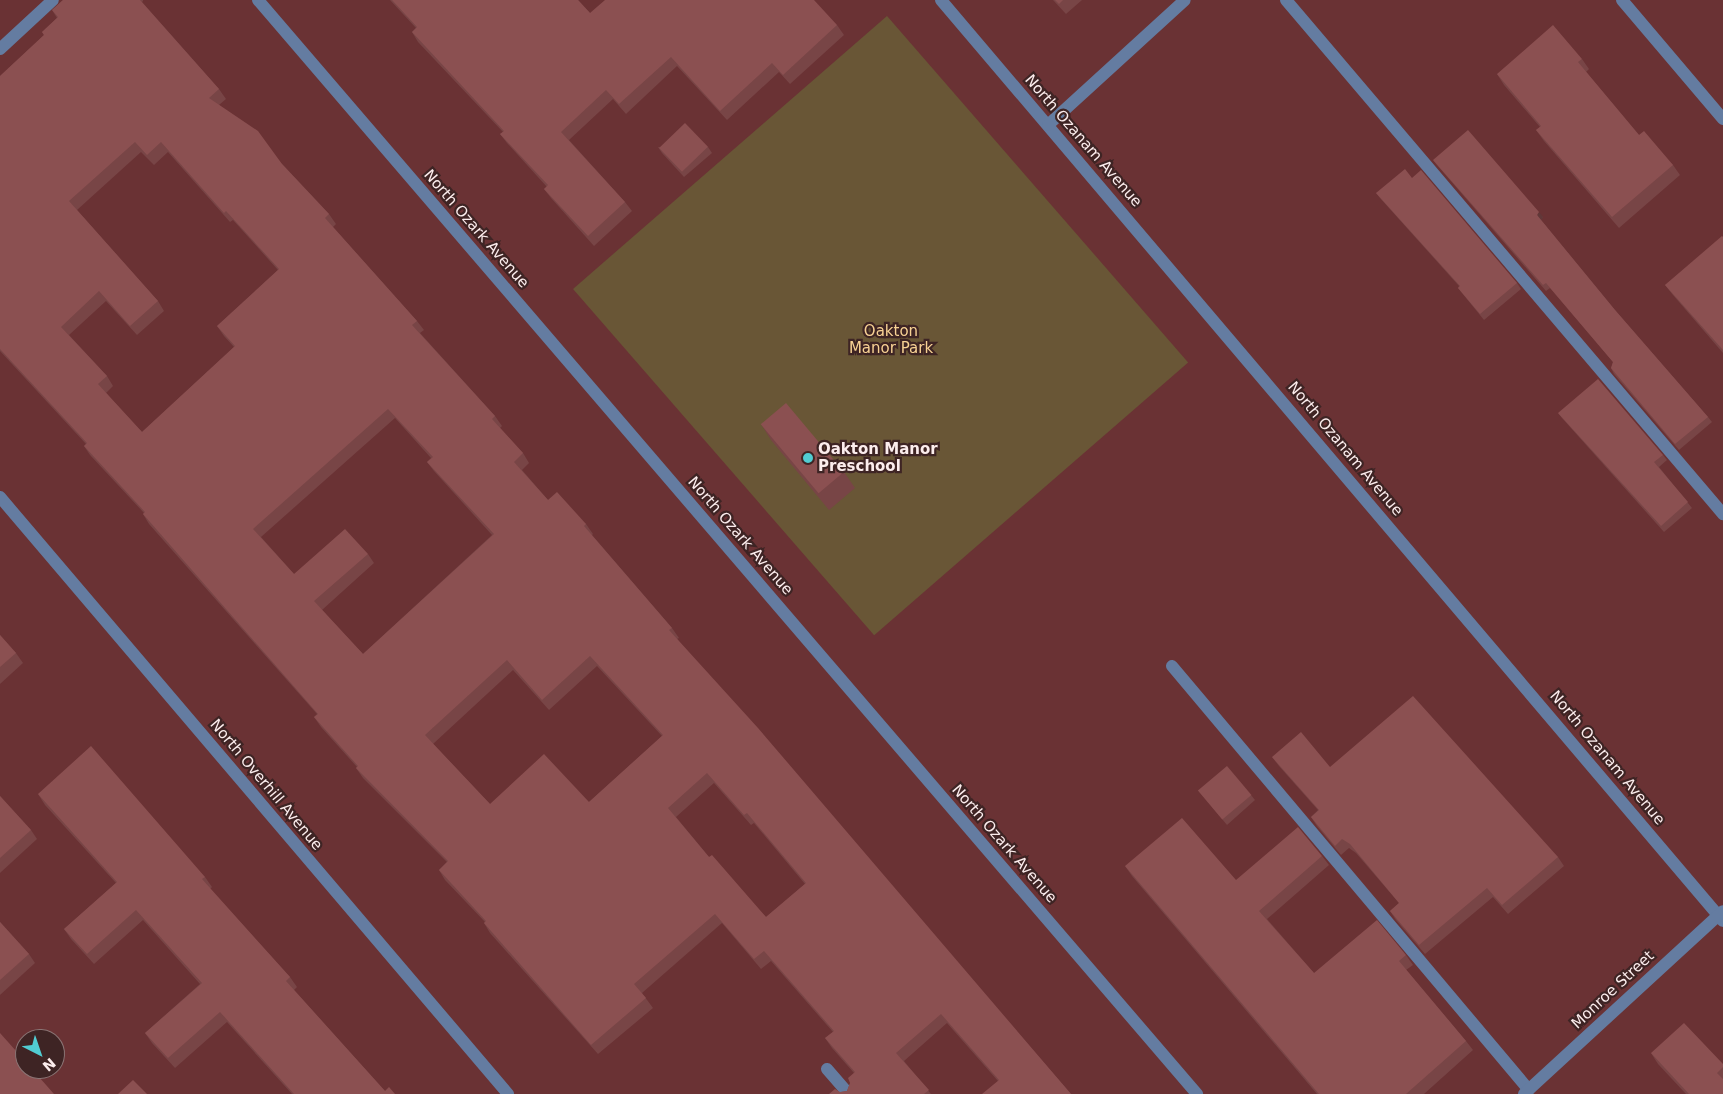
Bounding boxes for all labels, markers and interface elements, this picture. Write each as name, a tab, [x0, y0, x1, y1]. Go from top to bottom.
street label: North Ozanam Avenue	[1021, 71, 1145, 211]
street label: North Ozark Avenue	[420, 166, 532, 292]
park label: Oakton Manor Park	[849, 322, 933, 357]
street label: North Ozanam Avenue	[1284, 378, 1406, 520]
place label: Oakton Manor Preschool	[818, 440, 938, 475]
marker: Oakton Manor Preschool	[802, 452, 814, 464]
street label: North Ozark Avenue	[684, 473, 796, 599]
street label: North Ozanam Avenue	[1546, 687, 1668, 829]
street label: North Overhill Avenue	[206, 716, 326, 854]
street label: North Ozark Avenue	[948, 781, 1060, 907]
street label: Monroe Street	[1568, 947, 1658, 1033]
north arrow	[15, 1029, 65, 1079]
text: N	[40, 1055, 59, 1074]

